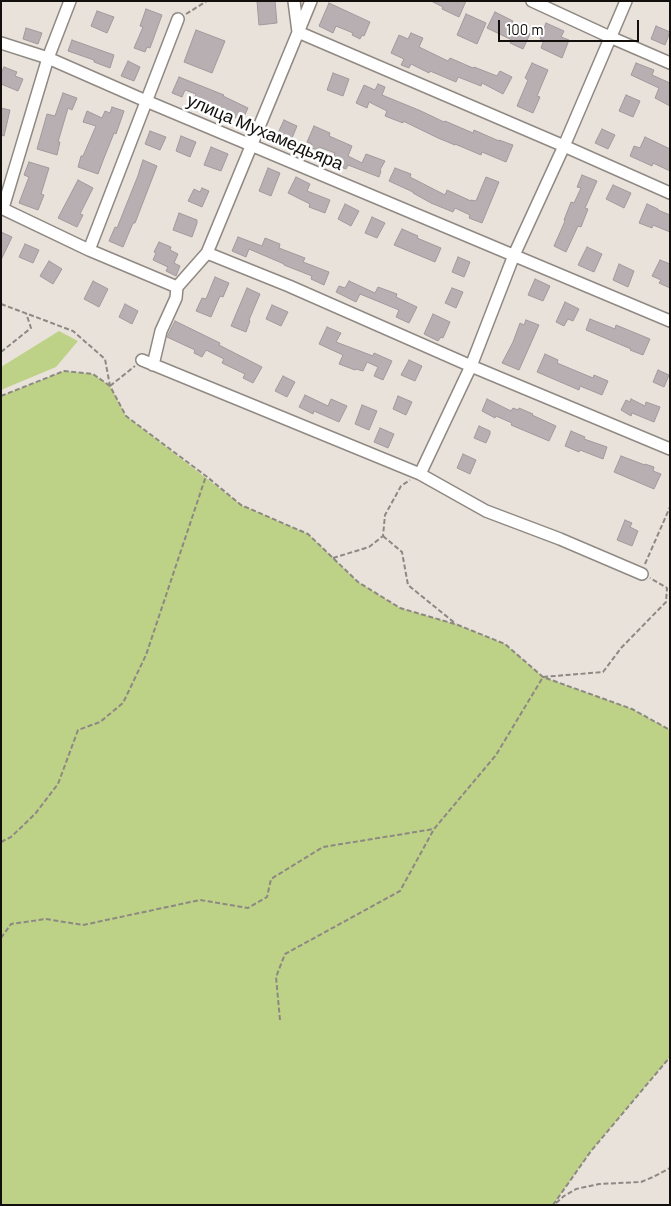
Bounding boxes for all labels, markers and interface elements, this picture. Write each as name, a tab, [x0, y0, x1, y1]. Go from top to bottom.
scale bar	[501, 10, 642, 42]
text: 100 m	[506, 20, 544, 38]
street label: улица Мухамедьяра	[184, 89, 346, 175]

